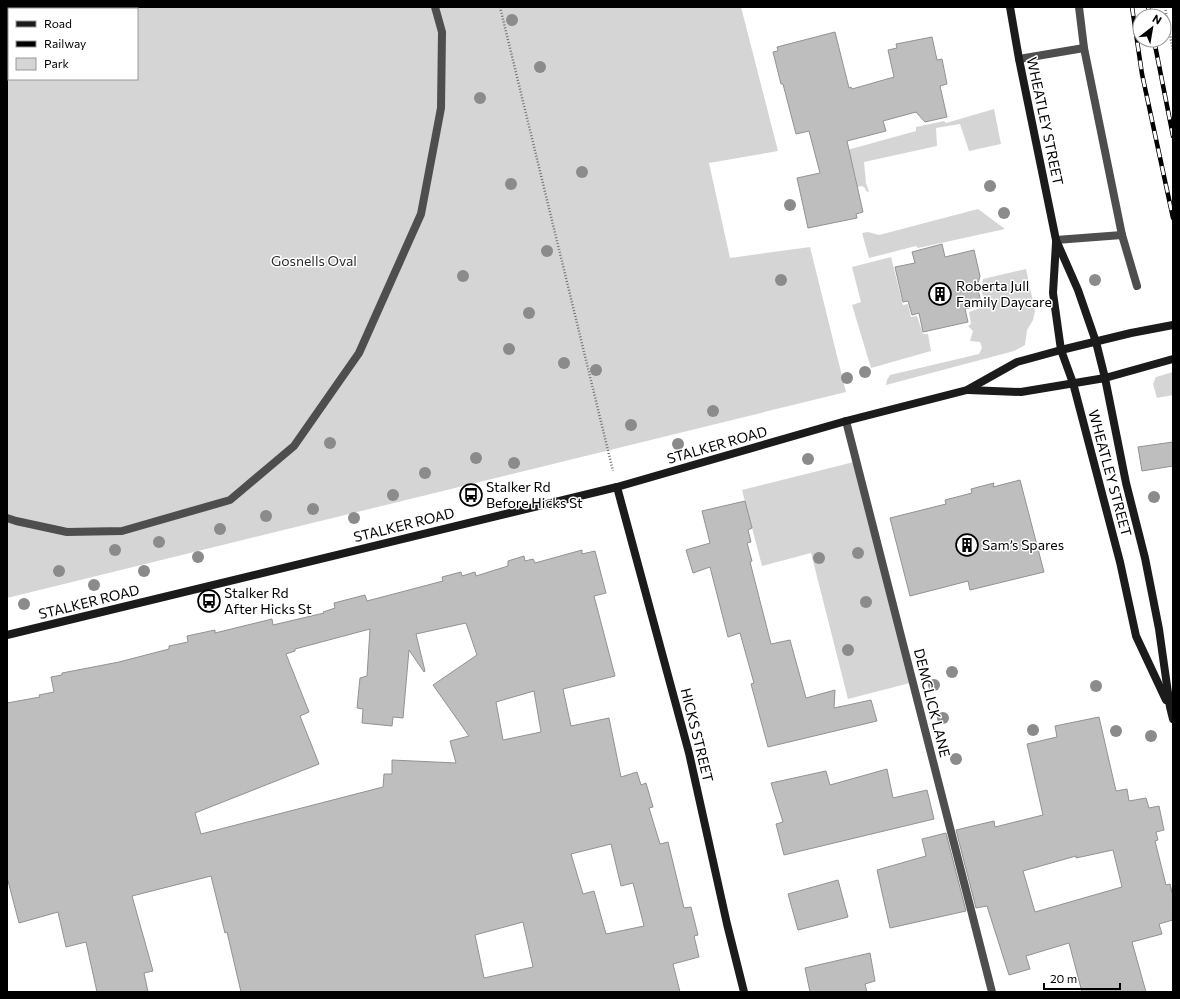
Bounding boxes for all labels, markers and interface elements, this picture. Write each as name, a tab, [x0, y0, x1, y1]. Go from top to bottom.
legend	[8, 8, 138, 80]
north arrow	[1132, 8, 1172, 48]
text: N	[1151, 11, 1164, 27]
text: Road	[44, 16, 72, 30]
text: Railway	[44, 36, 86, 50]
street label: WHEATLEY STREET	[1024, 55, 1067, 187]
text: Park	[44, 56, 70, 70]
park label: Gosnells Oval	[271, 252, 357, 269]
place label: Roberta Jull Family Daycare	[956, 277, 1052, 310]
building icon: Roberta Jull Family Daycare	[927, 281, 953, 307]
street label: WHEATLEY STREET	[1085, 408, 1136, 538]
street label: STALKER ROAD	[665, 422, 769, 467]
place label: Stalker Rd Before Hicks St	[486, 478, 583, 511]
bus stop icon: Stalker Rd Before Hicks St	[458, 482, 484, 508]
street label: STALKER ROAD	[352, 504, 456, 545]
building icon: Sam’s Spares	[954, 532, 980, 558]
place label: Sam’s Spares	[982, 536, 1064, 553]
street label: STALKER ROAD	[37, 581, 141, 622]
place label: Stalker Rd After Hicks St	[224, 584, 312, 617]
bus stop icon: Stalker Rd After Hicks St	[196, 588, 222, 614]
street label: DEMCLICK LANE	[911, 647, 954, 759]
street label: HICKS STREET	[678, 686, 717, 784]
scale bar	[1044, 965, 1120, 991]
text: 20 m	[1050, 971, 1077, 985]

